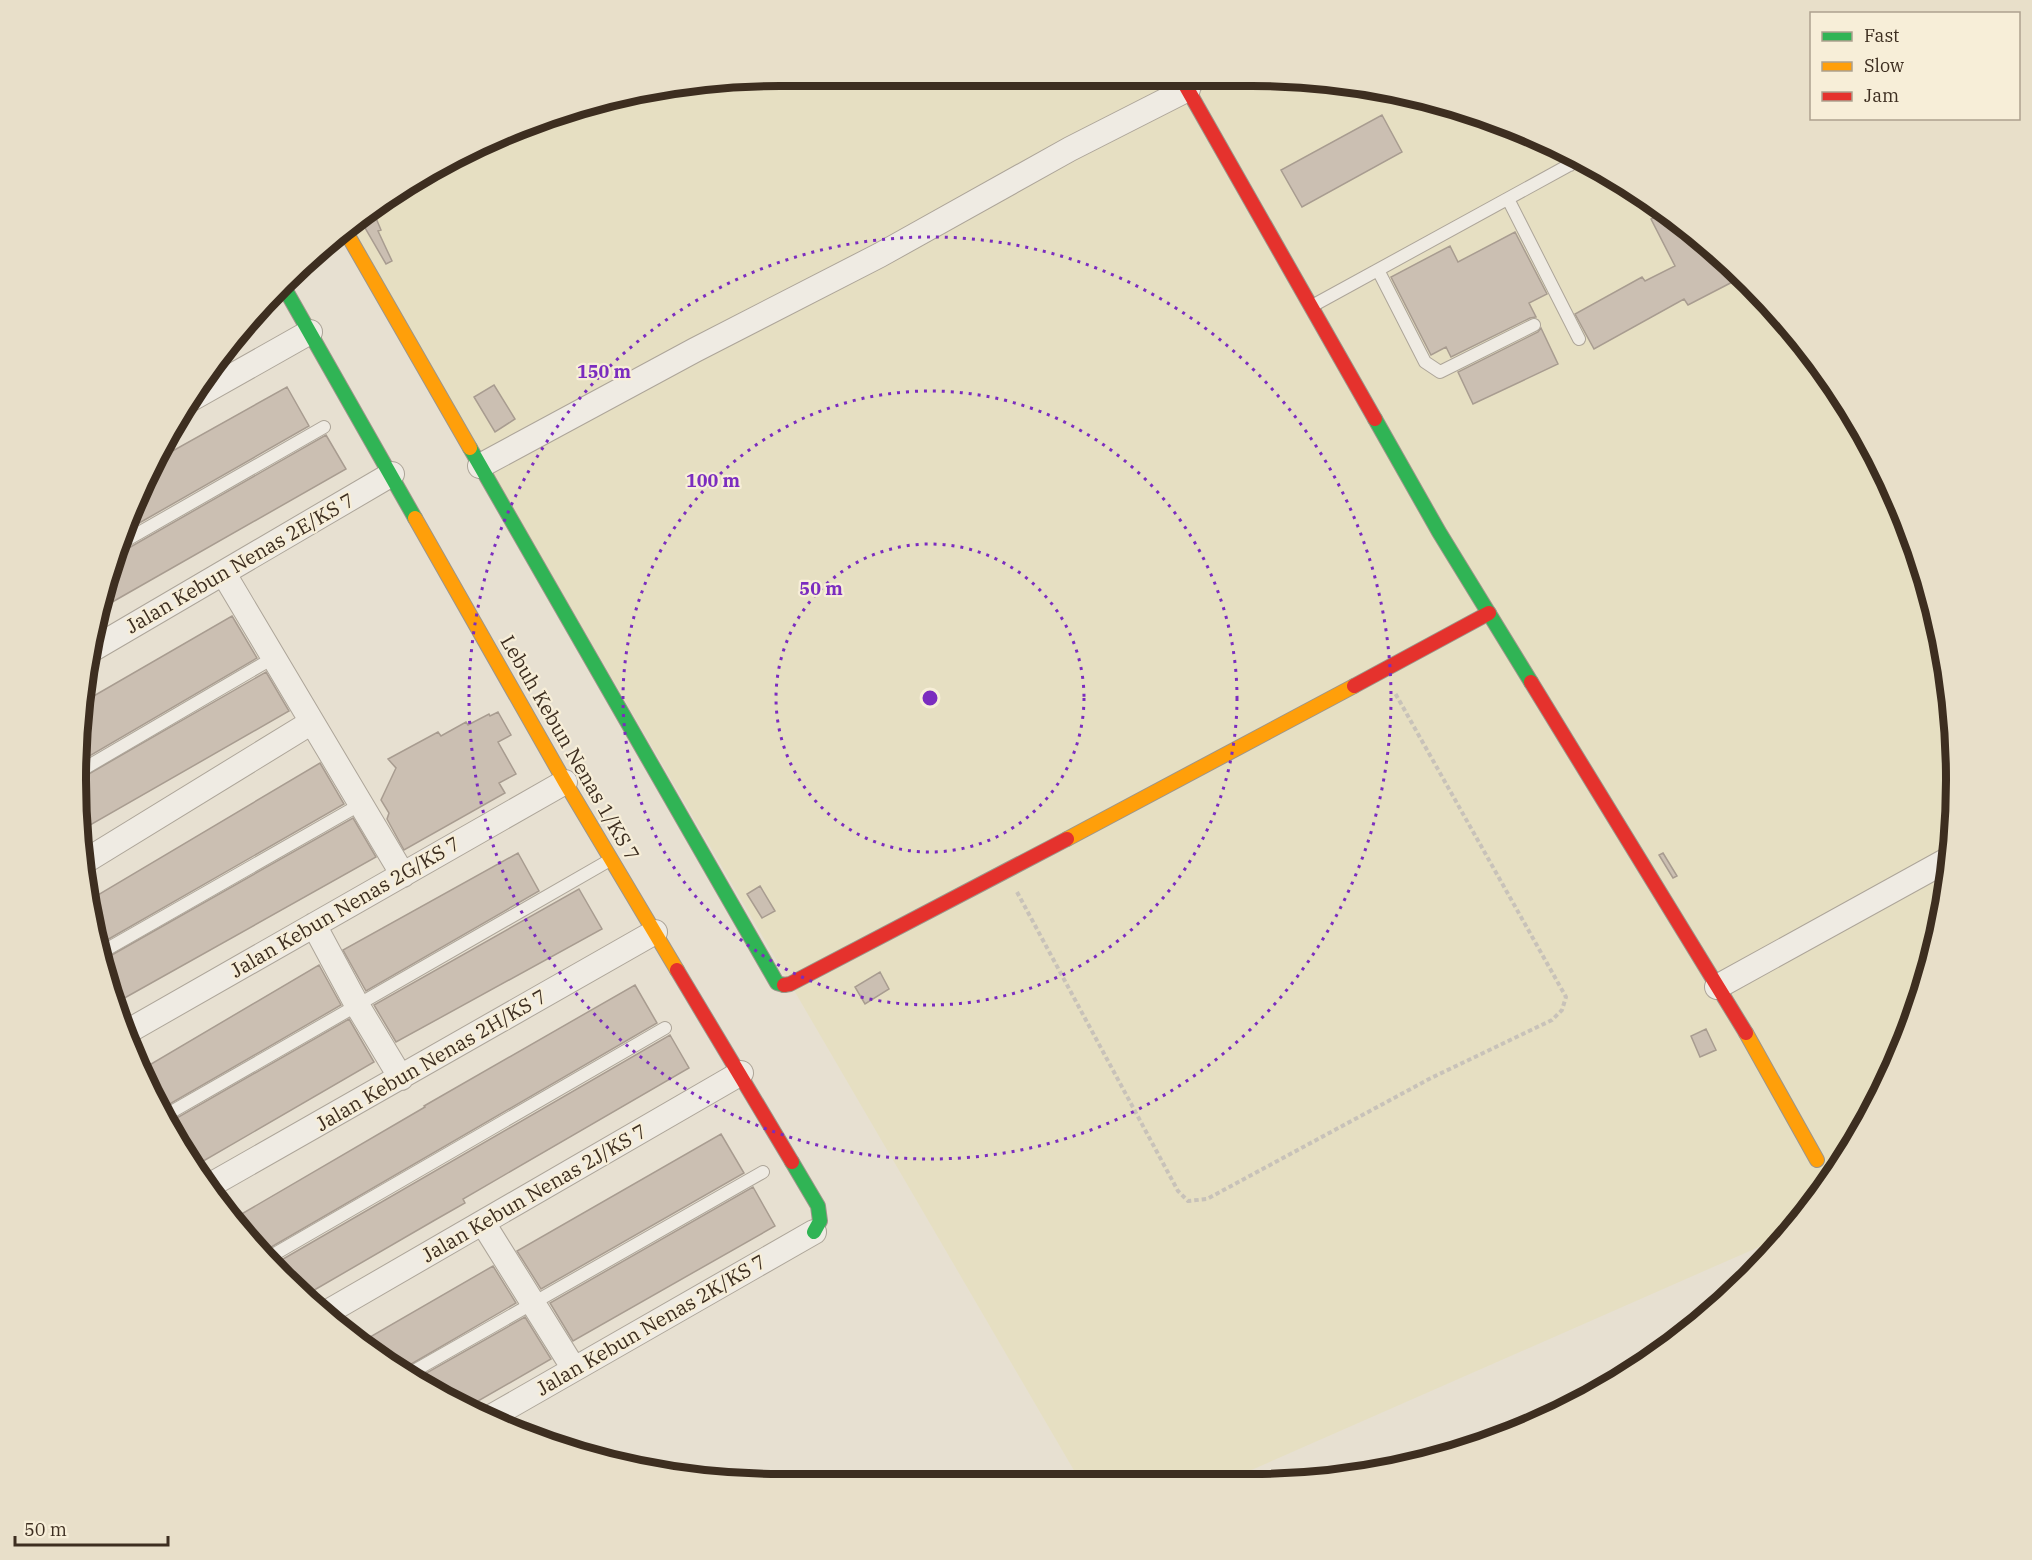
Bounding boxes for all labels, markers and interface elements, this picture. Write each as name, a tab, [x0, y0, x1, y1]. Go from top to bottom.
legend	[1810, 12, 2020, 120]
text: Fast	[1864, 24, 1899, 47]
text: Slow	[1864, 54, 1904, 77]
text: Jam	[1864, 84, 1899, 107]
text: 150 m	[577, 360, 632, 383]
text: 100 m	[686, 469, 741, 492]
street label: Jalan Kebun Nenas 2E/KS 7	[121, 486, 359, 639]
text: 50 m	[799, 577, 843, 600]
street label: Lebuh Kebun Nenas 1/KS 7	[495, 630, 646, 865]
centre of rings	[920, 688, 940, 708]
street label: Jalan Kebun Nenas 2G/KS 7	[225, 830, 464, 983]
street label: Jalan Kebun Nenas 2H/KS 7	[310, 982, 551, 1137]
street label: Jalan Kebun Nenas 2J/KS 7	[416, 1117, 651, 1268]
street label: Jalan Kebun Nenas 2K/KS 7	[531, 1248, 770, 1401]
scale bar	[15, 1509, 168, 1547]
text: 50 m	[24, 1518, 67, 1541]

